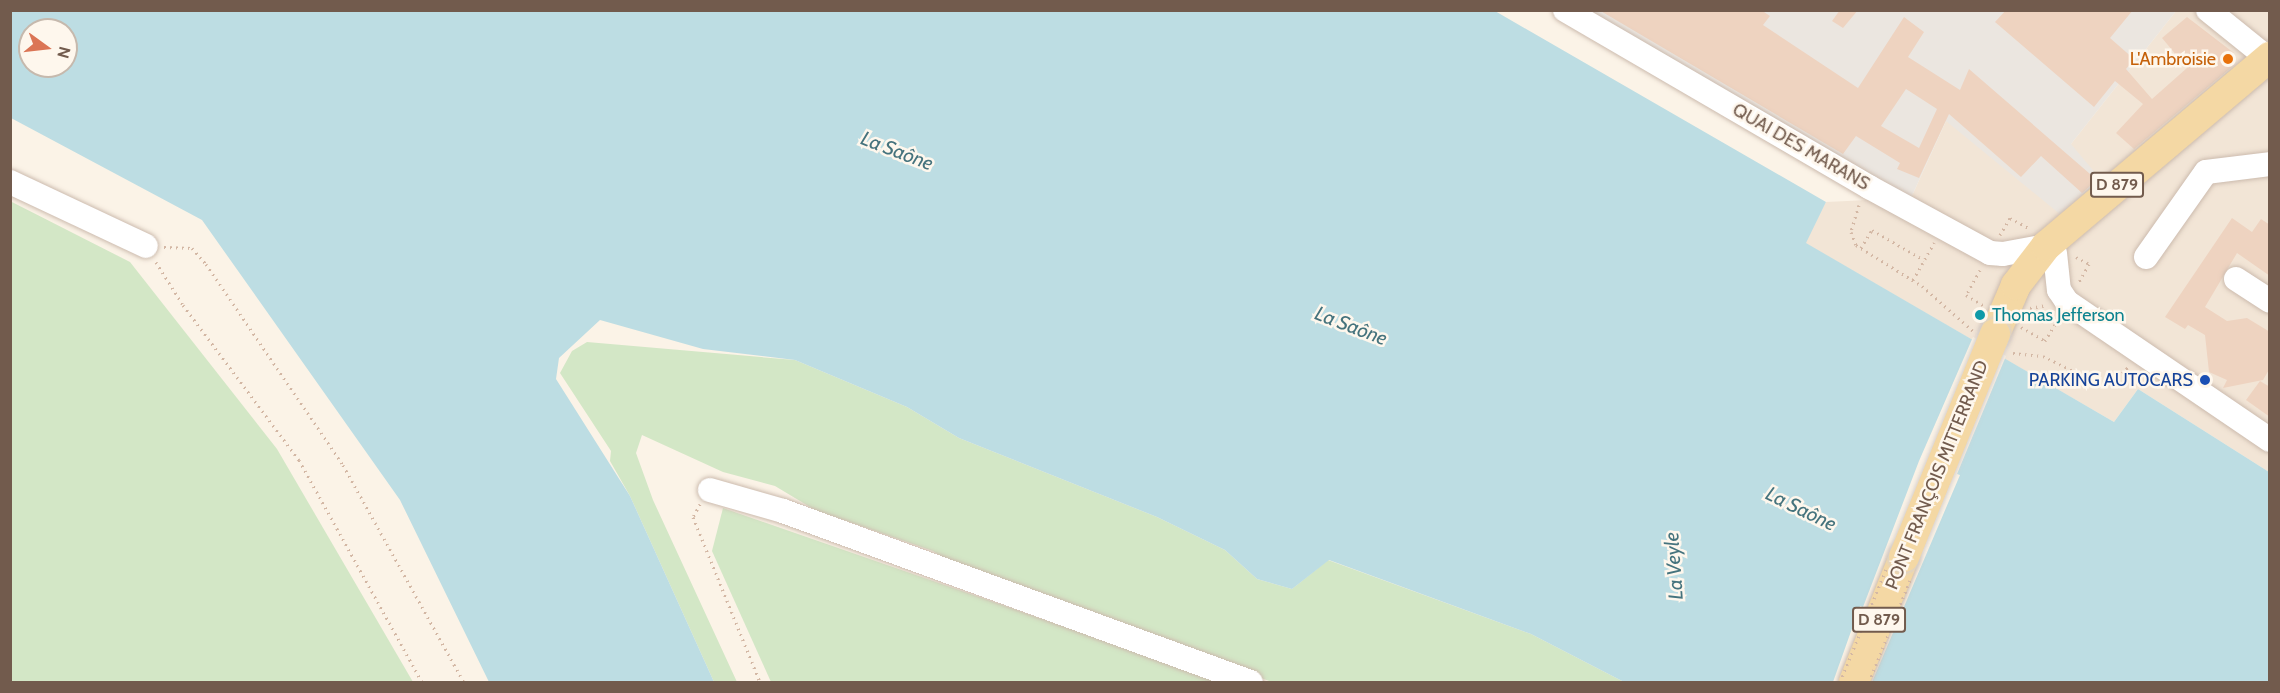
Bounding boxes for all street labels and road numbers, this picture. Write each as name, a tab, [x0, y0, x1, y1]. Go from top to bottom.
street label: QUAI DES MARANS	[1729, 99, 1873, 195]
road number: D 879	[2090, 172, 2144, 198]
street label: PONT FRANÇOIS MITTERRAND	[1881, 357, 1993, 593]
road number: D 879	[1852, 607, 1906, 633]

